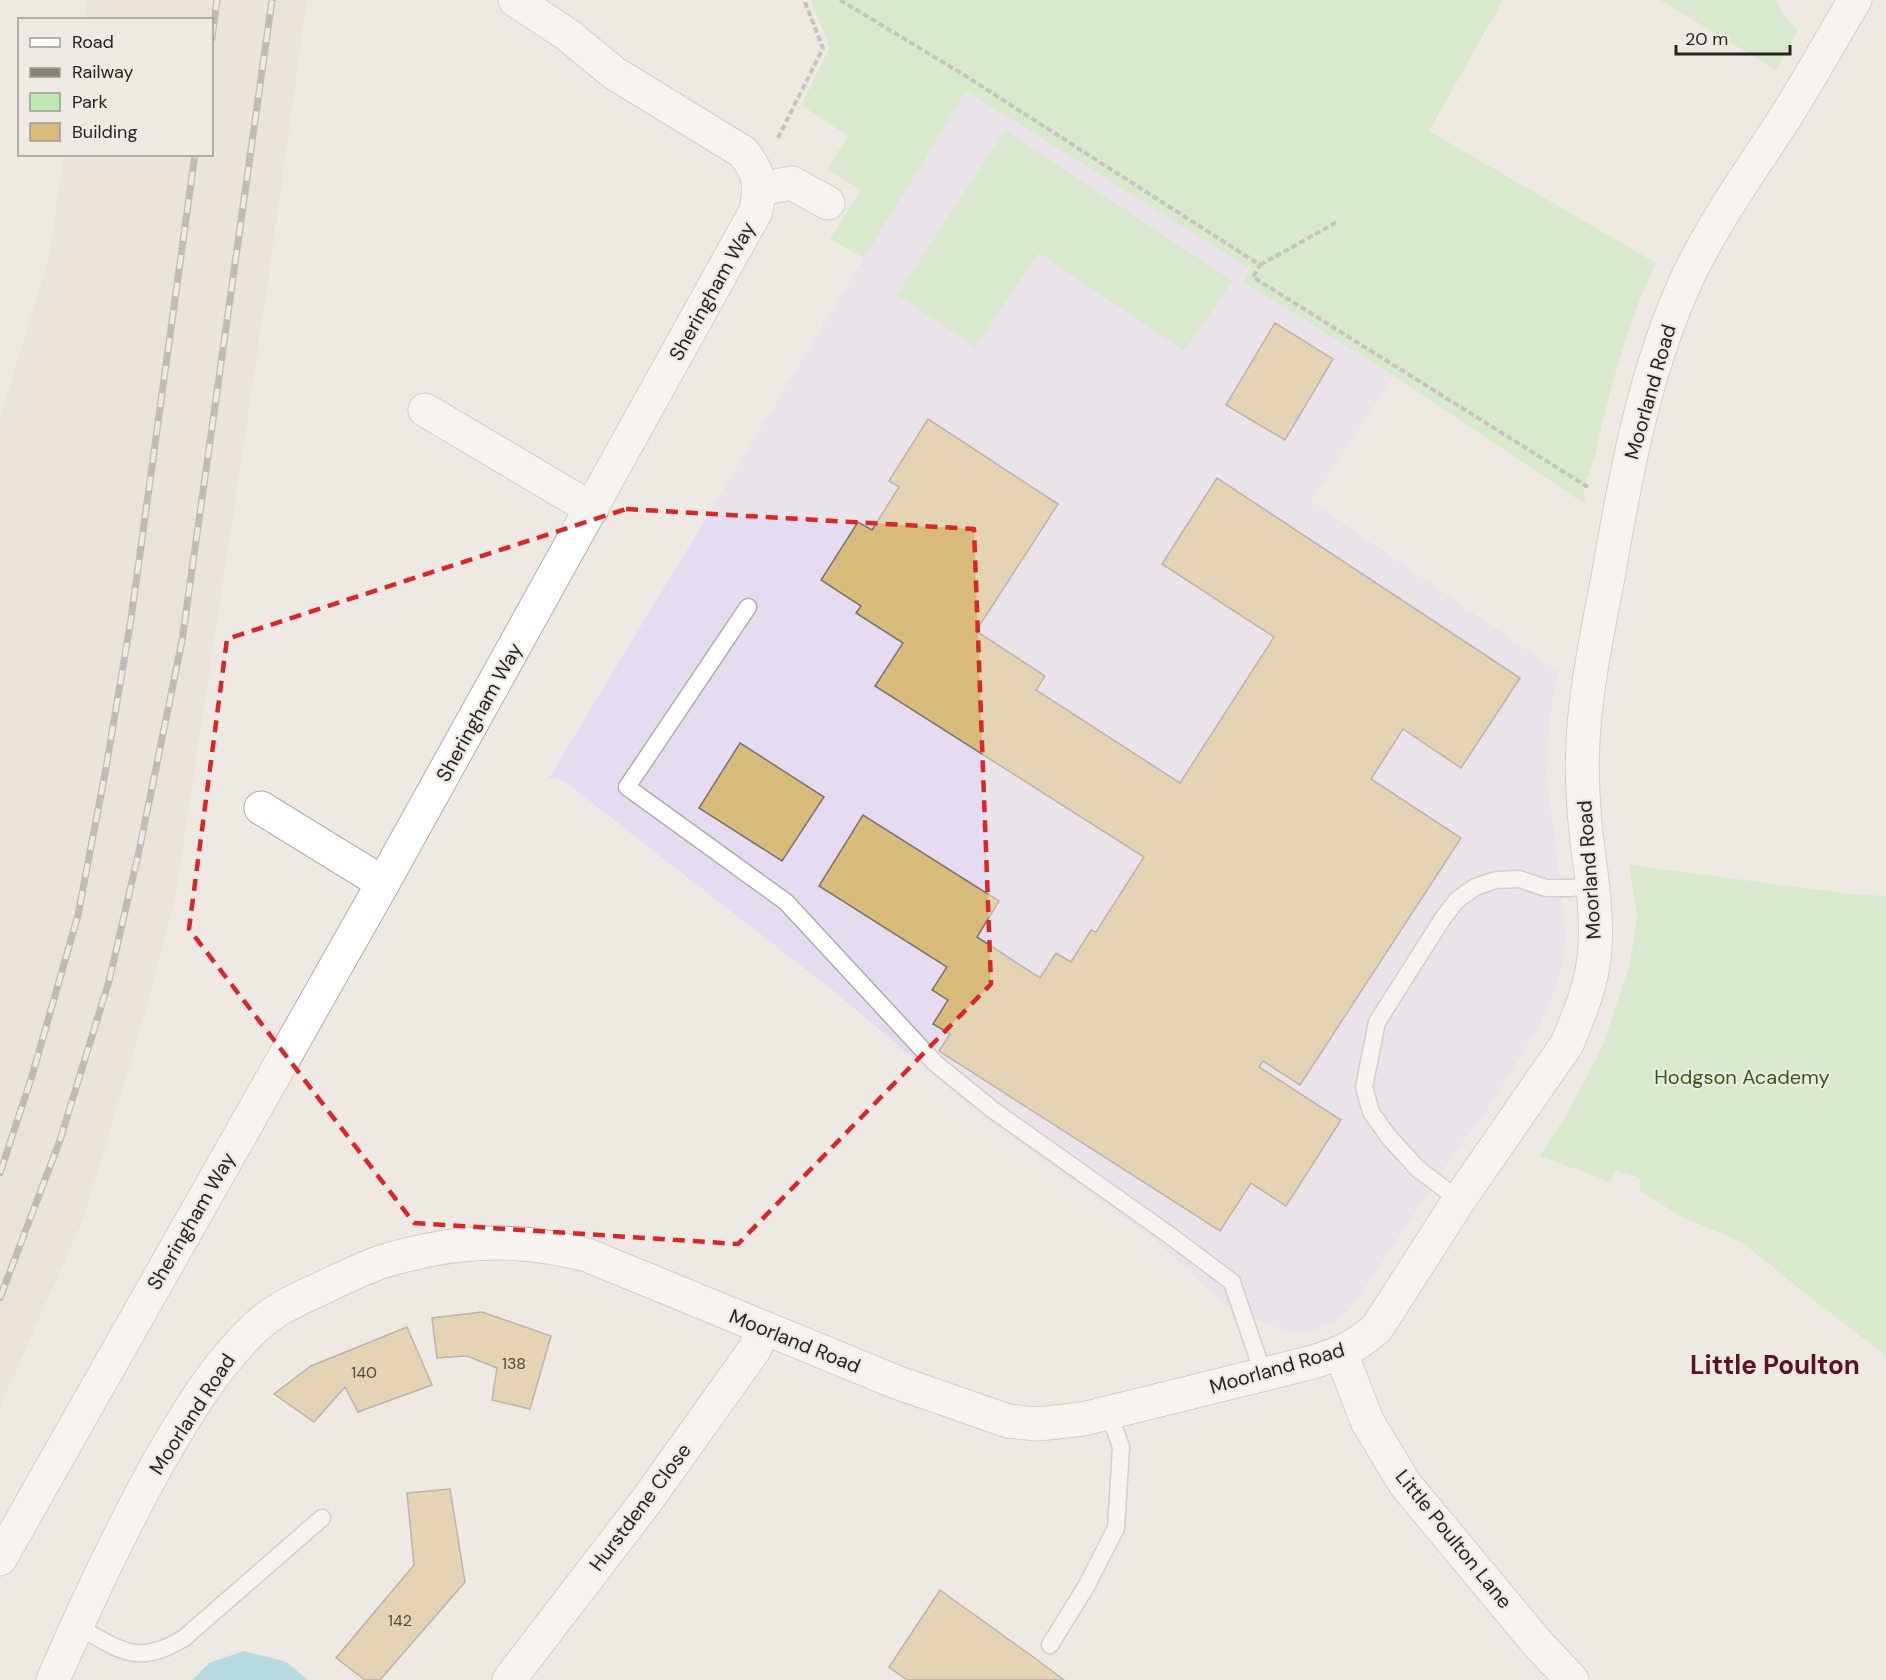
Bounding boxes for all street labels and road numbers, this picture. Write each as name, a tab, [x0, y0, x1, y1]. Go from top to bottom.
street label: Sheringham Way	[663, 217, 761, 365]
street label: Moorland Road	[1618, 322, 1682, 462]
street label: Sheringham Way	[430, 638, 528, 786]
street label: Moorland Road	[1571, 800, 1607, 940]
street label: Sheringham Way	[141, 1147, 241, 1295]
street label: Moorland Road	[726, 1303, 864, 1379]
street label: Moorland Road	[1207, 1336, 1347, 1400]
street label: Moorland Road	[143, 1349, 241, 1479]
street label: Hurstdene Close	[583, 1438, 697, 1576]
street label: Little Poulton Lane	[1390, 1464, 1518, 1614]

